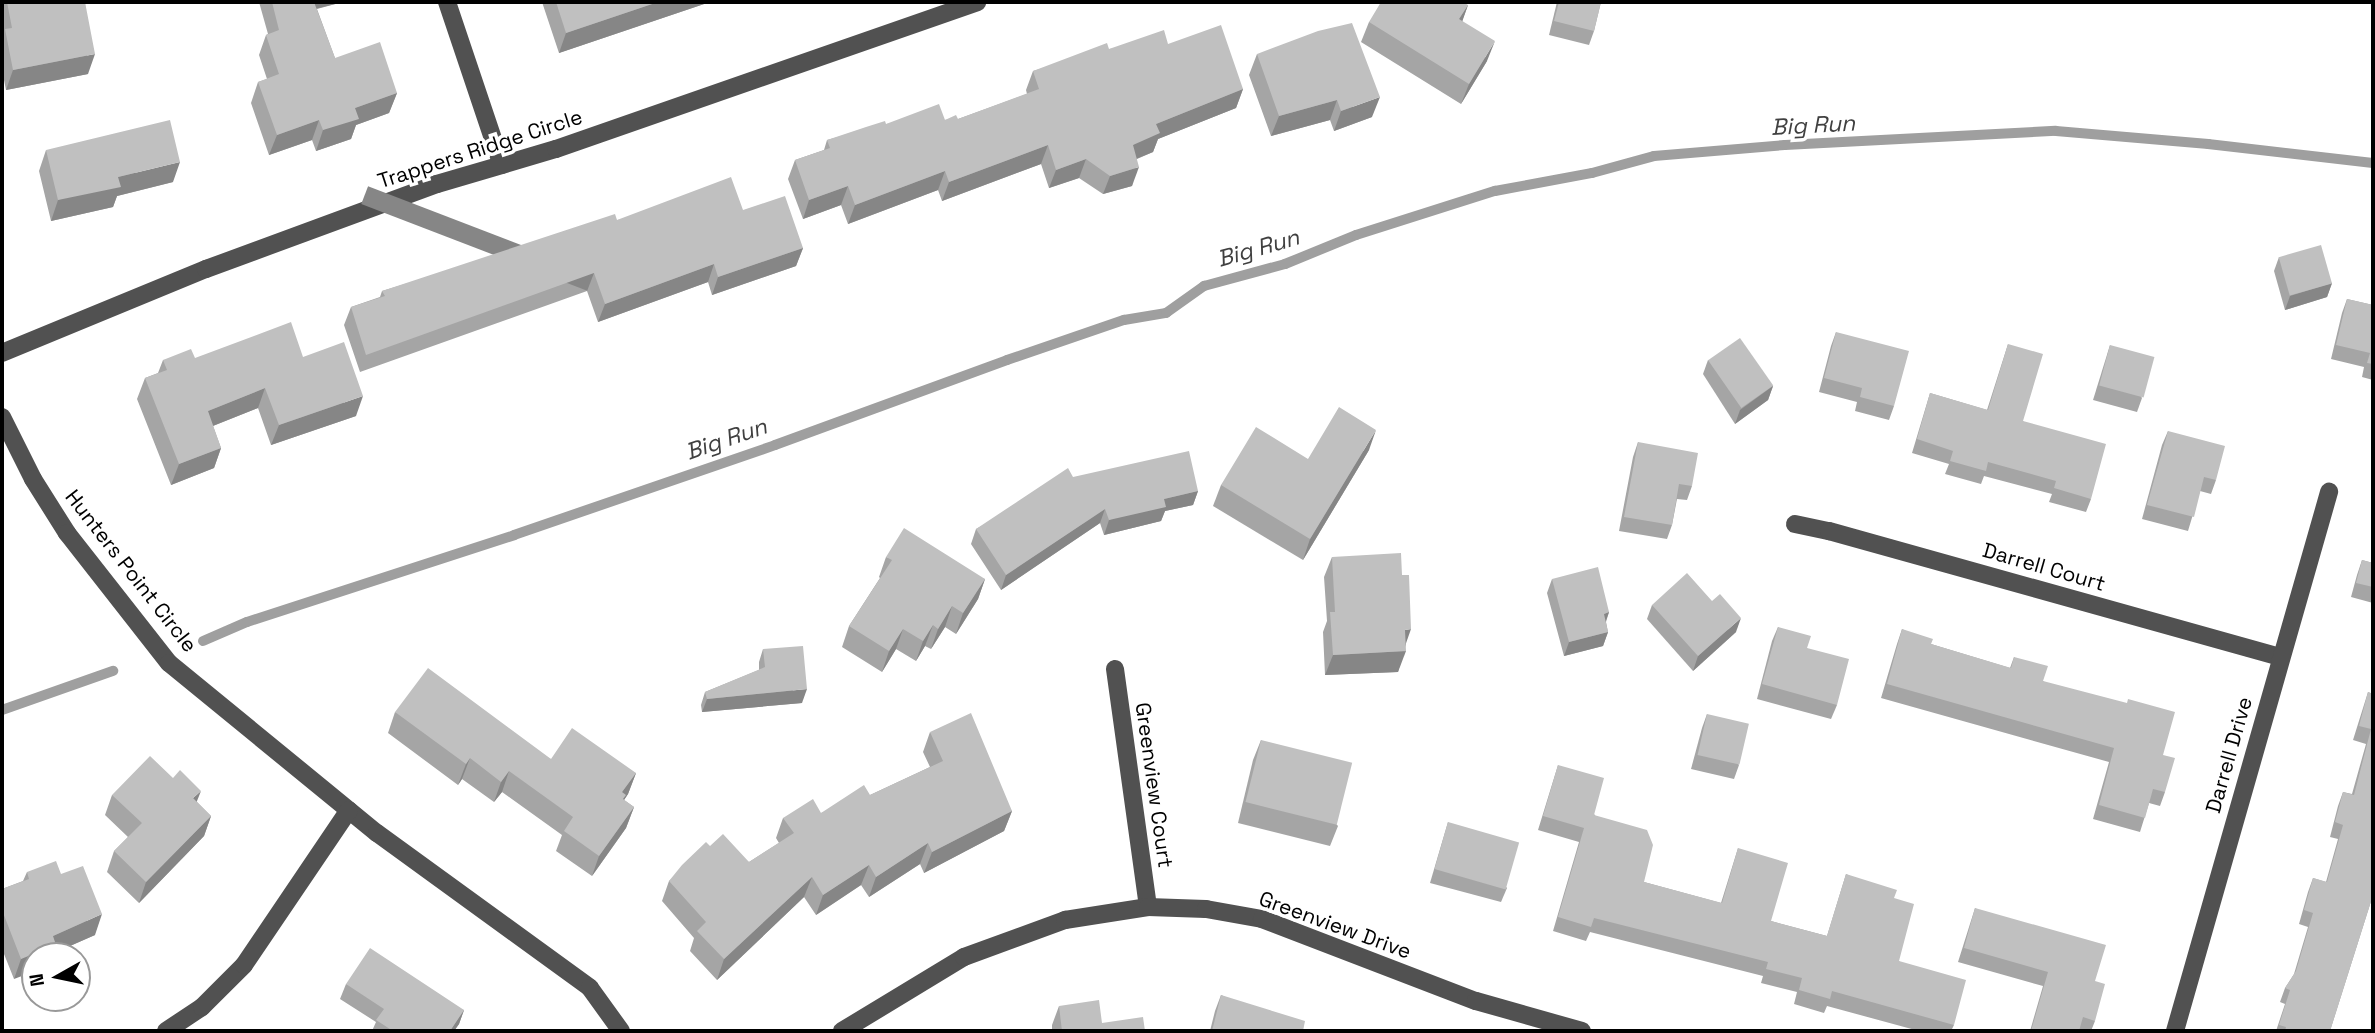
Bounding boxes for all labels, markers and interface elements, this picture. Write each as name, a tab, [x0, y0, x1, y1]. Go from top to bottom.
street label: Trappers Ridge Circle	[375, 104, 585, 194]
water label: Big Run	[1770, 109, 1856, 141]
water label: Big Run	[1214, 223, 1302, 273]
water label: Big Run	[682, 412, 770, 466]
street label: Hunters Point Circle	[60, 485, 202, 657]
street label: Darrell Court	[1980, 537, 2108, 597]
street label: Darrell Drive	[2200, 694, 2258, 816]
street label: Greenview Court	[1130, 701, 1178, 869]
street label: Greenview Drive	[1256, 886, 1414, 964]
north arrow	[21, 942, 91, 1012]
text: N	[23, 972, 50, 988]

